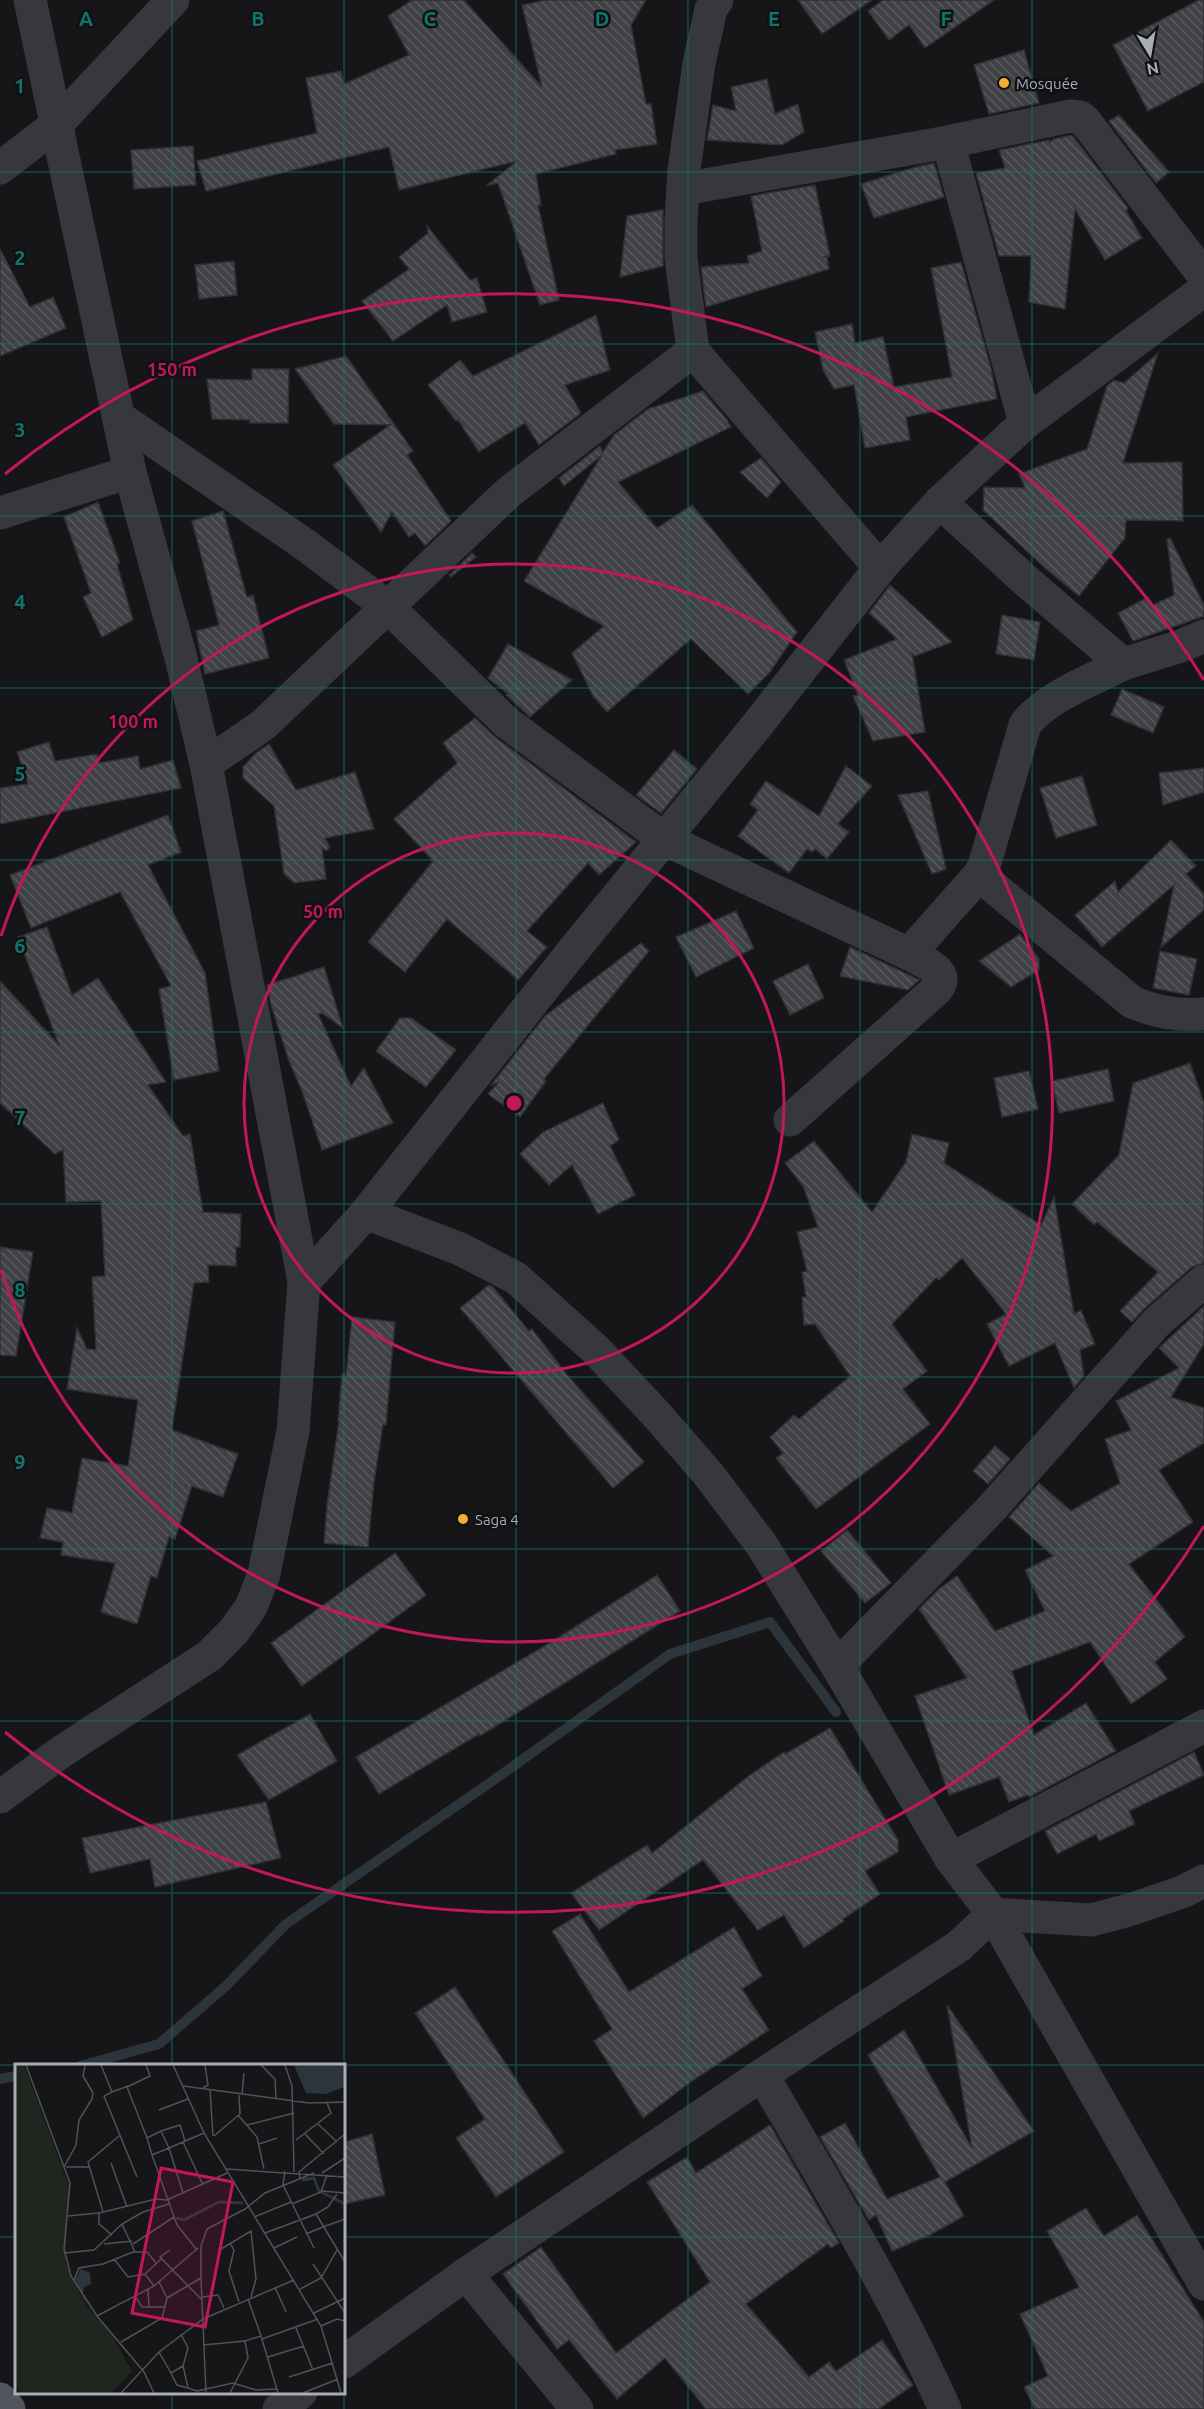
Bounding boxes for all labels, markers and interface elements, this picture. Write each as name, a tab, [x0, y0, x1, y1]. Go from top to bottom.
text: A	[79, 7, 93, 30]
text: B	[251, 7, 265, 30]
text: C	[424, 7, 437, 30]
text: D	[595, 7, 609, 30]
text: E	[768, 7, 780, 30]
text: F	[940, 7, 952, 30]
north arrow	[1120, 24, 1180, 84]
text: N	[1145, 59, 1160, 79]
text: 1	[14, 74, 26, 97]
place label: Mosquée	[1016, 75, 1078, 92]
marker: Mosquée	[997, 76, 1011, 90]
text: 2	[14, 246, 26, 269]
text: 150 m	[147, 359, 197, 379]
text: 3	[14, 418, 26, 441]
text: 4	[14, 590, 26, 613]
text: 100 m	[108, 711, 158, 731]
text: 5	[14, 762, 26, 785]
text: 50 m	[303, 901, 343, 921]
text: 6	[14, 934, 26, 957]
centre of rings	[504, 1093, 524, 1113]
text: 7	[14, 1106, 26, 1129]
text: 8	[14, 1278, 26, 1301]
text: 9	[14, 1450, 26, 1473]
place label: Saga 4	[475, 1511, 519, 1528]
marker: Saga 4	[456, 1512, 470, 1526]
inset map	[15, 2064, 345, 2394]

